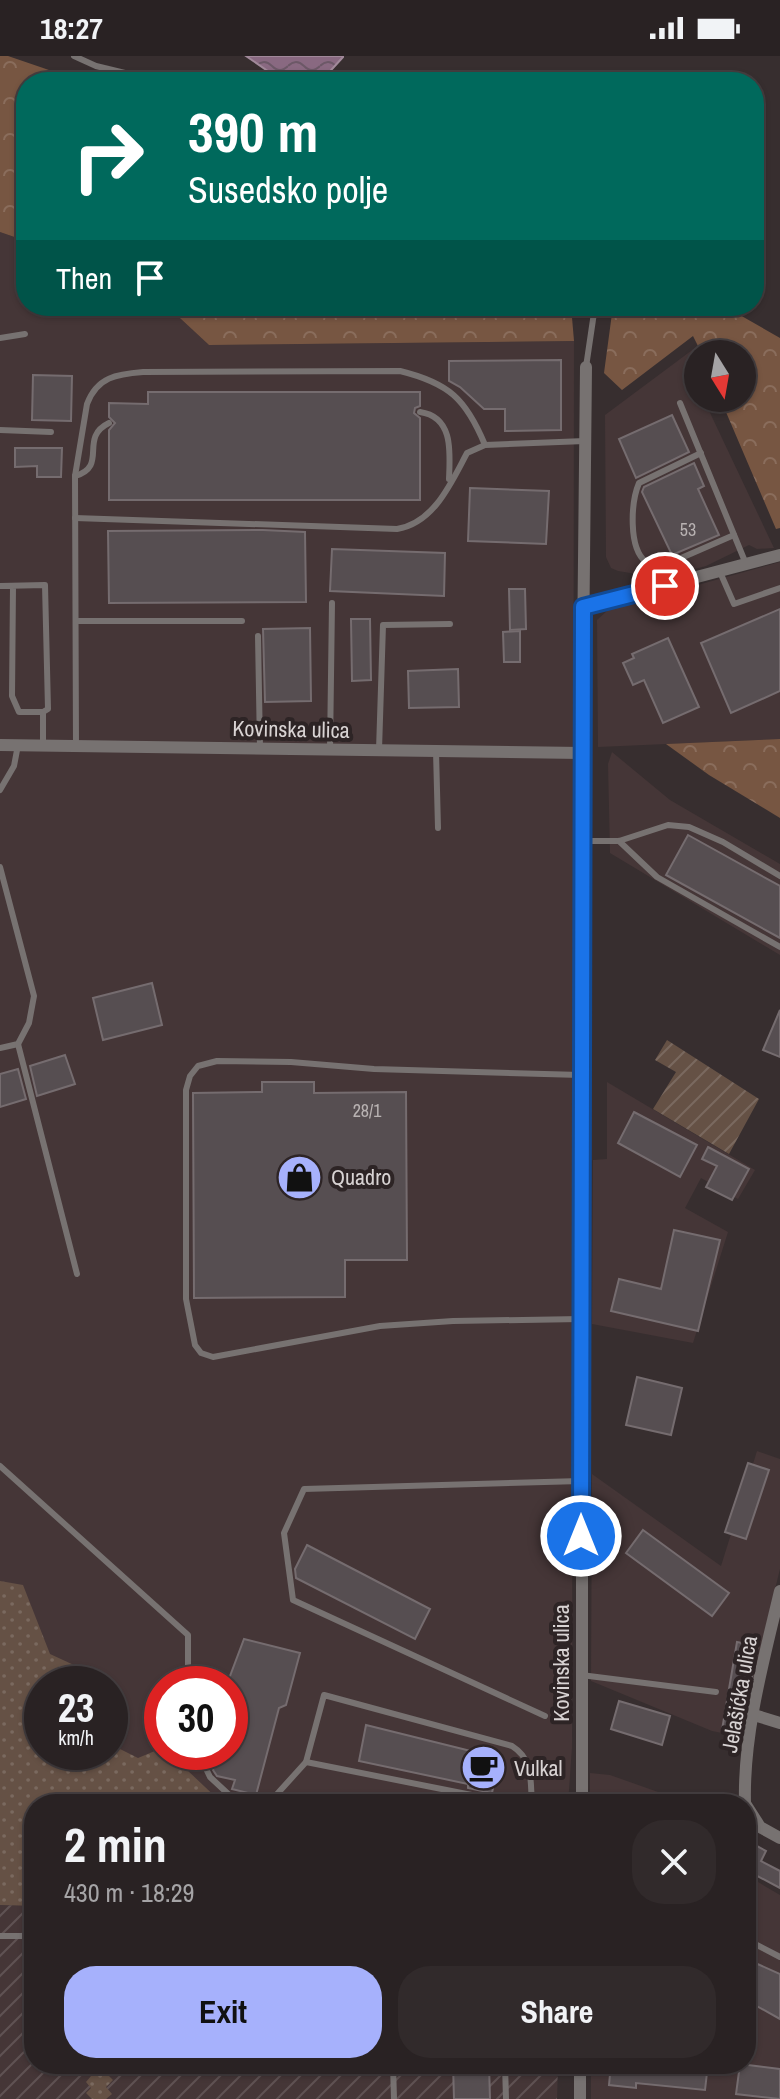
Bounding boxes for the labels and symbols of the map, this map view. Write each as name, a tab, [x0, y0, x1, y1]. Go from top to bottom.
north arrow	[684, 340, 756, 412]
house number: 53	[680, 517, 696, 542]
pin	[631, 552, 699, 620]
street label: Kovinska ulica	[232, 713, 350, 745]
house number: 28/1	[353, 1098, 382, 1123]
shop icon: Quadro	[276, 1153, 324, 1201]
place label: Quadro	[331, 1162, 391, 1192]
position arrow	[539, 1494, 623, 1578]
street label: Kovinska ulica	[546, 1604, 576, 1722]
street label: Jelašićka ulica	[714, 1633, 764, 1755]
speed limit sign: 30	[144, 1666, 248, 1770]
cafe icon: Vulkal	[459, 1744, 507, 1792]
place label: Vulkal	[514, 1753, 562, 1783]

